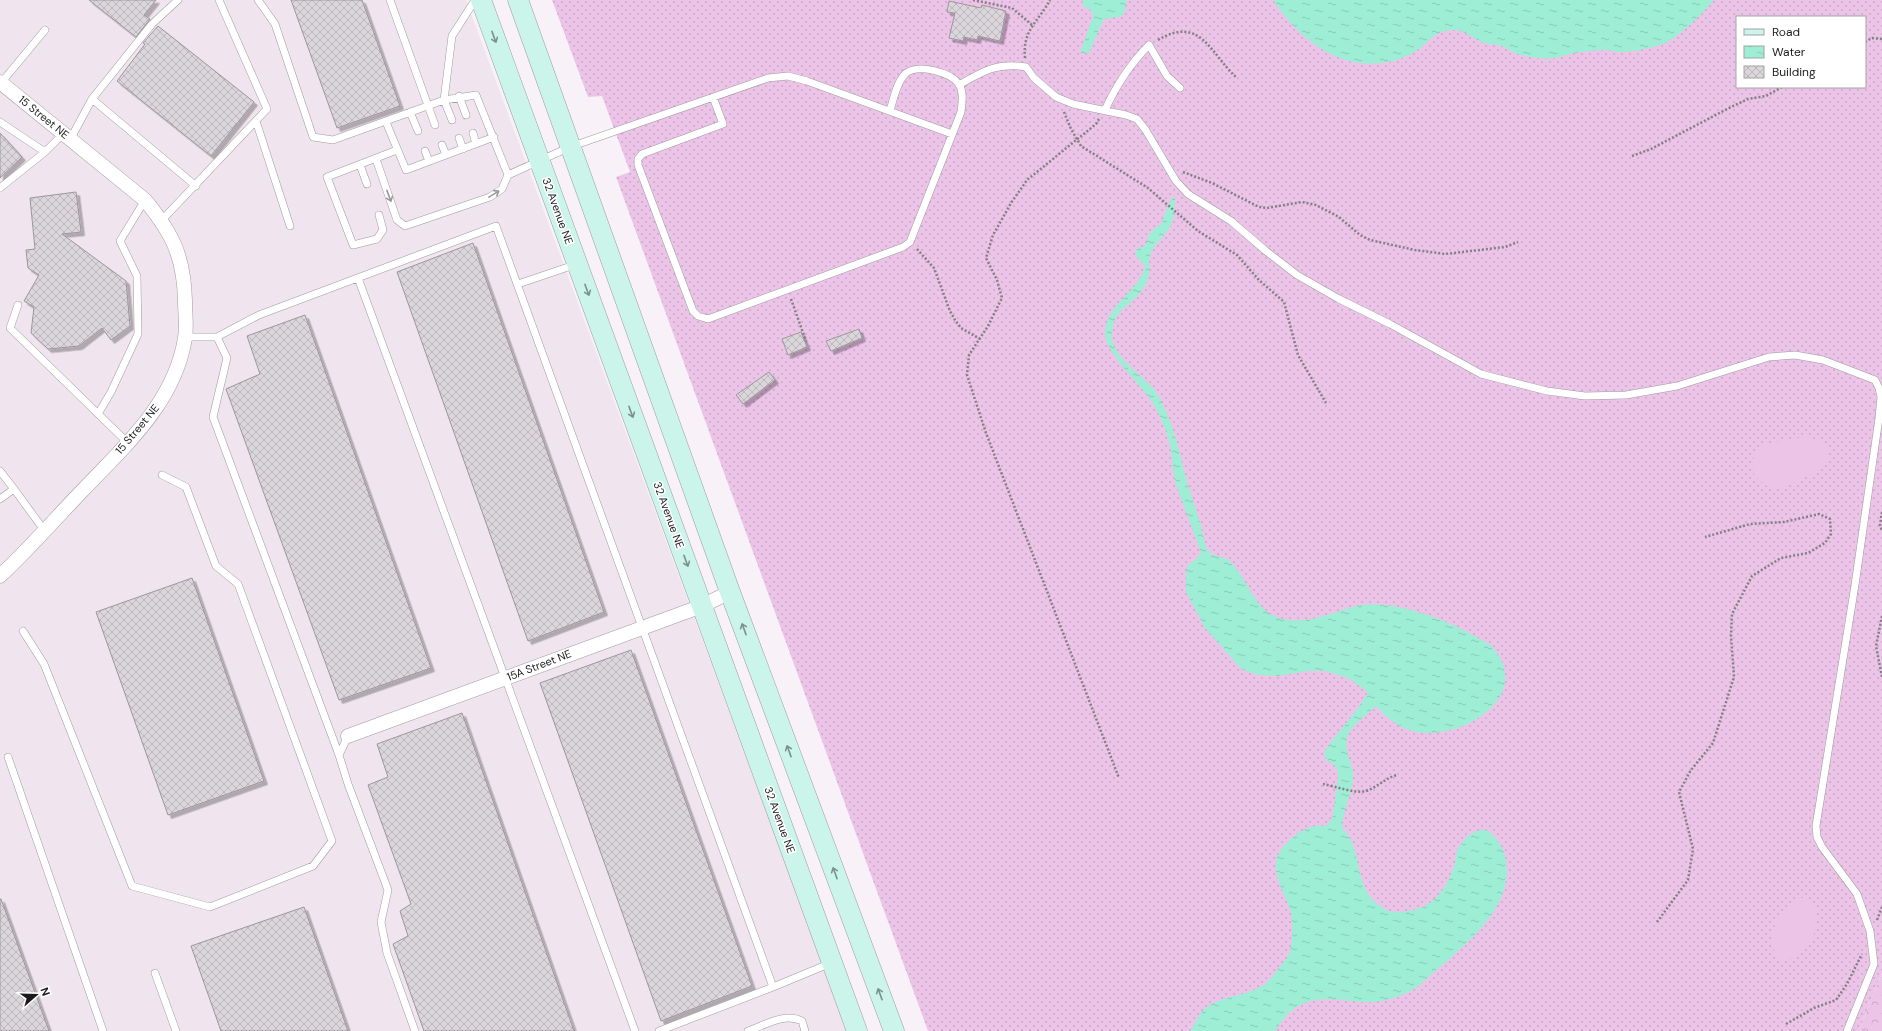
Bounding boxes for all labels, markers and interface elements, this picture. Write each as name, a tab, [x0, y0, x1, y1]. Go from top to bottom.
legend	[1736, 16, 1866, 88]
text: Road	[1772, 24, 1800, 40]
one-way arrow	[491, 30, 498, 43]
text: Water	[1772, 44, 1806, 60]
text: Building	[1772, 64, 1816, 80]
street label: 15 Street NE	[16, 92, 72, 142]
street label: 32 Avenue NE	[539, 176, 577, 246]
one-way arrow	[386, 189, 393, 202]
one-way arrow	[488, 190, 500, 198]
one-way arrow	[583, 284, 591, 296]
street label: 15 Street NE	[112, 401, 162, 457]
one-way arrow	[628, 406, 636, 418]
street label: 32 Avenue NE	[650, 480, 688, 550]
one-way arrow	[682, 554, 690, 566]
one-way arrow	[740, 623, 748, 635]
street label: 15A Street NE	[505, 646, 573, 684]
one-way arrow	[785, 745, 793, 757]
street label: 32 Avenue NE	[761, 785, 799, 855]
one-way arrow	[830, 867, 838, 879]
north arrow	[16, 975, 56, 1015]
text: N	[37, 985, 53, 998]
one-way arrow	[876, 988, 883, 1001]

